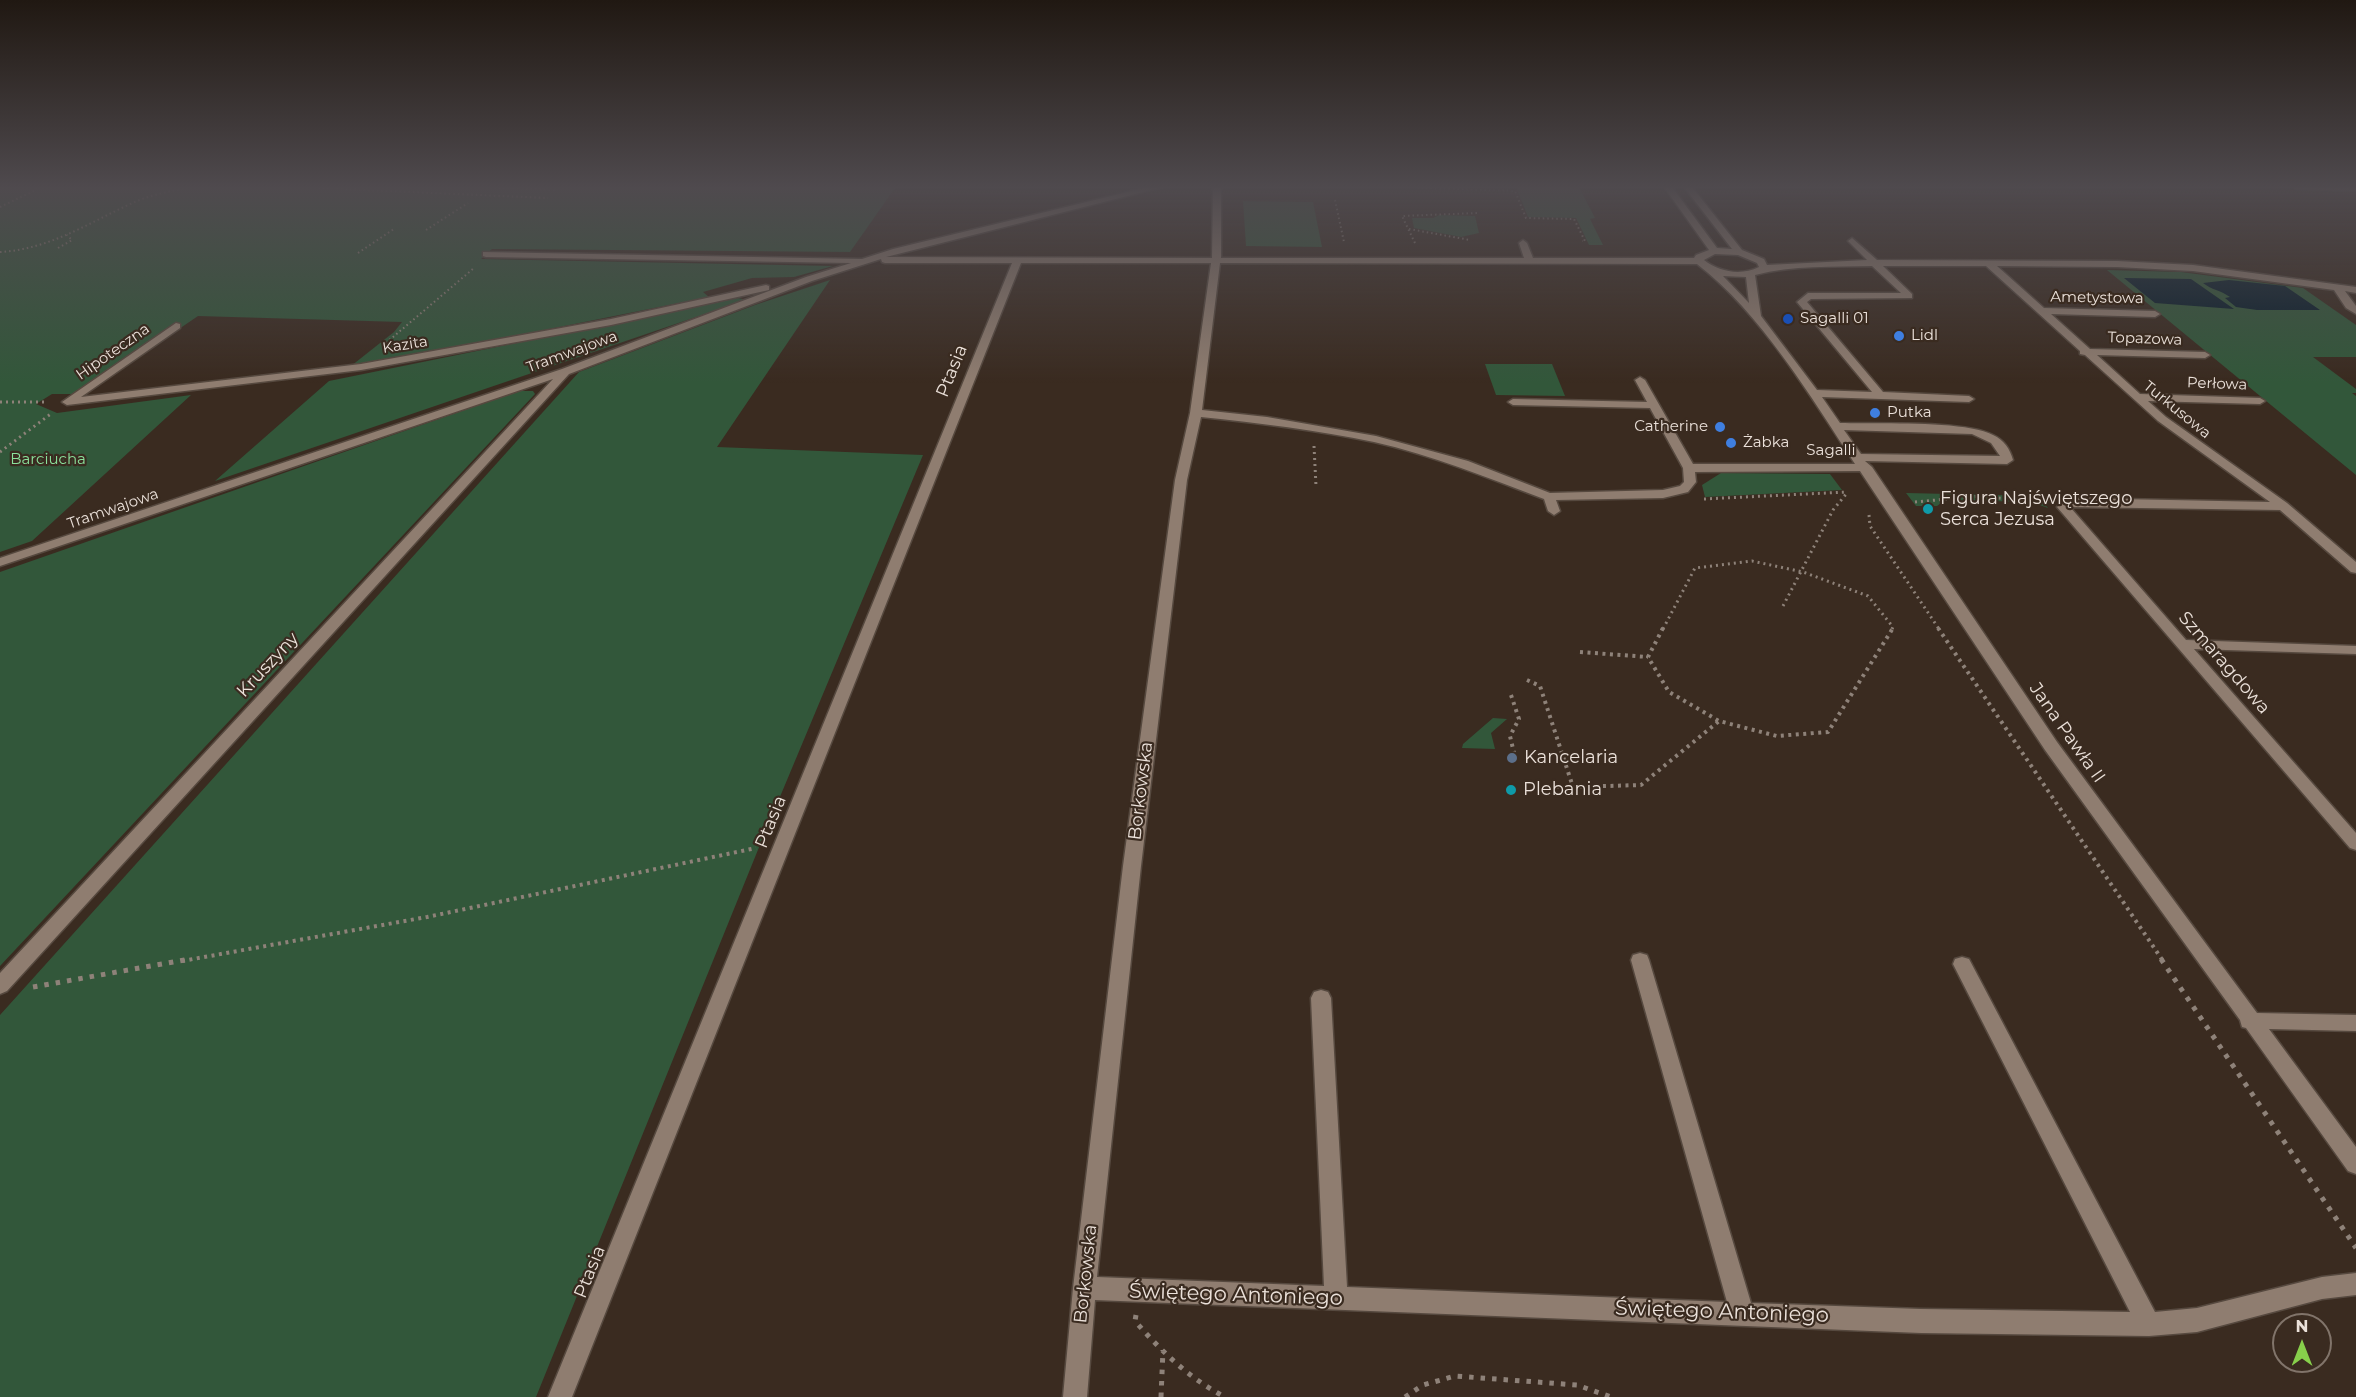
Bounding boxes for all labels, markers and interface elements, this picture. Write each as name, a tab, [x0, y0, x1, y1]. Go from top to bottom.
street label: Ametystowa	[2050, 288, 2144, 308]
place label: Sagalli 01	[1800, 310, 1869, 328]
marker: Sagalli 01	[1781, 312, 1795, 326]
street label: Hipoteczna	[73, 320, 153, 384]
street label: Tramwajowa	[524, 327, 620, 377]
place label: Lidl	[1911, 327, 1938, 345]
marker: Lidl	[1892, 329, 1906, 343]
street label: Topazowa	[2107, 329, 2183, 349]
street label: Kazita	[381, 333, 429, 357]
street label: Ptasia	[932, 342, 972, 400]
street label: Perłowa	[2186, 374, 2248, 394]
street label: Turkusowa	[2140, 377, 2214, 443]
place label: Putka	[1887, 404, 1932, 422]
marker: Putka	[1868, 406, 1882, 420]
place label: Catherine	[1634, 418, 1708, 436]
marker: Catherine	[1713, 420, 1727, 434]
place label: Żabka	[1743, 434, 1789, 452]
marker: Żabka	[1724, 436, 1738, 450]
street label: Sagalli	[1806, 442, 1856, 460]
park label: Barciucha	[10, 451, 86, 469]
street label: Tramwajowa	[65, 485, 161, 533]
place label: Figura Najświętszego Serca Jezusa	[1940, 488, 2132, 530]
marker: Figura Najświętszego Serca Jezusa	[1921, 502, 1935, 516]
street label: Szmaragdowa	[2174, 607, 2274, 719]
street label: Kruszyny	[233, 628, 303, 702]
street label: Jana Pawła II	[2025, 679, 2109, 787]
street label: Borkowska	[1124, 741, 1158, 841]
place label: Kancelaria	[1524, 747, 1618, 769]
marker: Kancelaria	[1505, 751, 1519, 765]
place label: Plebania	[1523, 779, 1602, 801]
marker: Plebania	[1504, 783, 1518, 797]
street label: Ptasia	[751, 793, 791, 851]
street label: Borkowska	[1070, 1224, 1102, 1324]
street label: Ptasia	[570, 1243, 610, 1301]
street label: Świętego Antoniego	[1129, 1279, 1343, 1311]
street label: Świętego Antoniego	[1615, 1296, 1829, 1328]
north arrow	[2272, 1313, 2332, 1373]
text: N	[2296, 1317, 2308, 1336]

